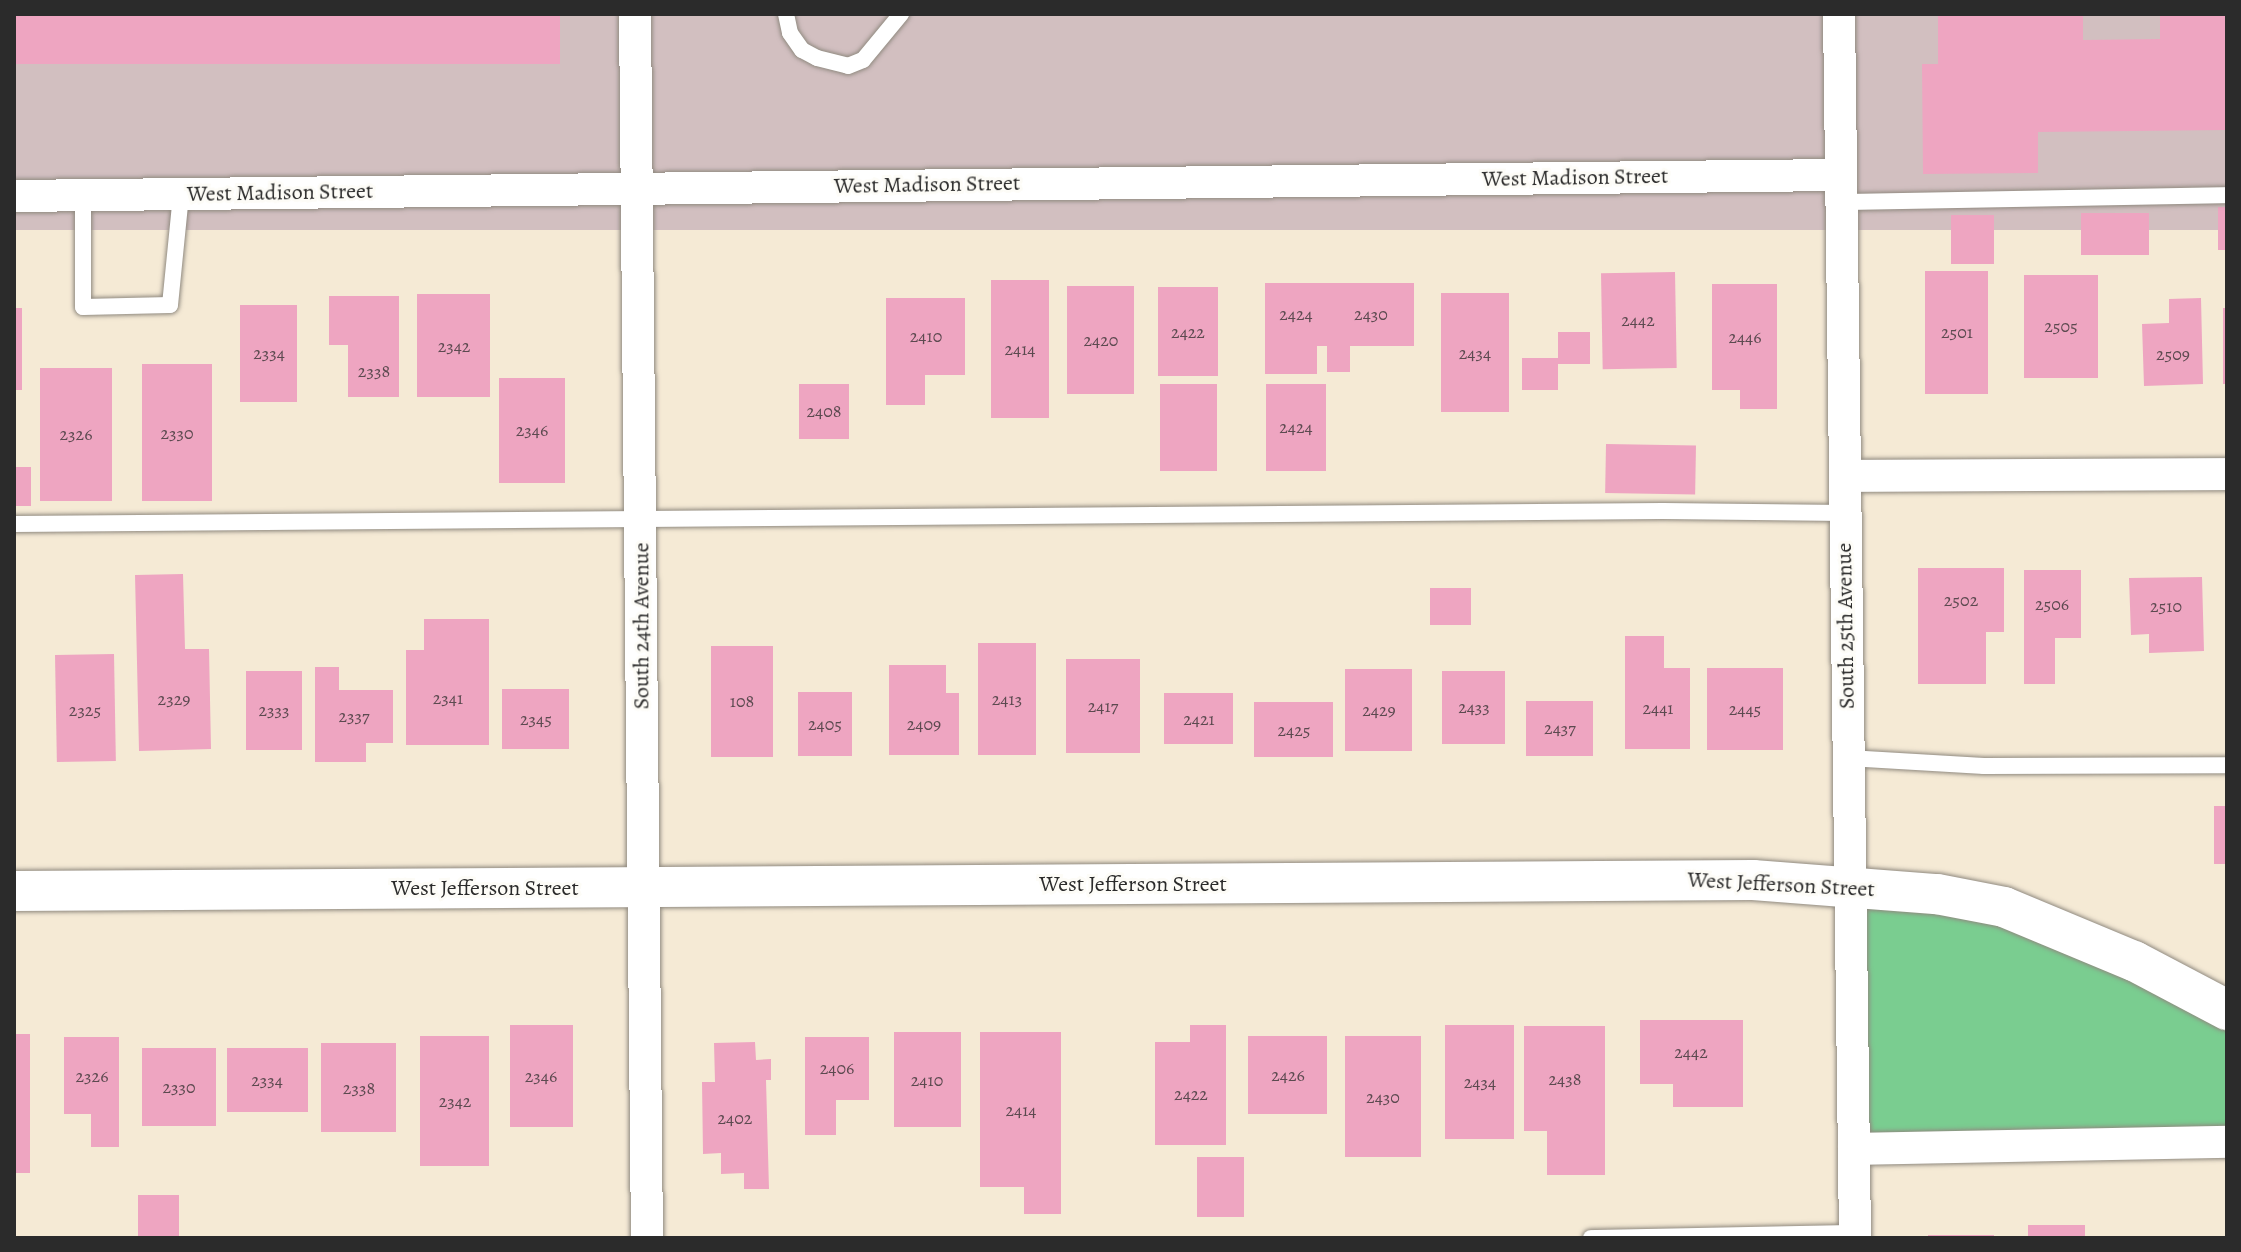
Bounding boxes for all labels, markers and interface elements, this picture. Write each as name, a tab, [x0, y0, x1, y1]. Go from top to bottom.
street label: West Madison Street	[1482, 163, 1668, 193]
street label: West Madison Street	[834, 170, 1020, 200]
street label: West Madison Street	[187, 178, 373, 208]
house number: 2424	[1279, 303, 1313, 325]
house number: 2430	[1354, 303, 1388, 325]
house number: 2442	[1621, 309, 1655, 331]
house number: 2505	[2044, 315, 2078, 337]
house number: 2422	[1171, 321, 1205, 343]
house number: 2501	[1941, 321, 1973, 343]
house number: 2410	[910, 325, 942, 347]
house number: 2446	[1728, 326, 1762, 348]
house number: 2420	[1084, 329, 1118, 351]
house number: 2342	[438, 335, 470, 357]
house number: 2414	[1004, 338, 1036, 360]
house number: 2334	[253, 342, 285, 364]
house number: 2434	[1459, 342, 1491, 364]
house number: 2509	[2156, 343, 2190, 365]
house number: 2338	[358, 360, 390, 382]
house number: 2408	[806, 400, 842, 422]
house number: 2424	[1279, 416, 1313, 438]
house number: 2346	[516, 419, 548, 441]
house number: 2330	[160, 422, 194, 444]
house number: 2326	[60, 423, 92, 445]
street label: South 24th Avenue	[629, 543, 655, 709]
street label: South 25th Avenue	[1831, 543, 1861, 709]
house number: 2502	[1944, 589, 1978, 611]
house number: 2506	[2035, 593, 2069, 615]
house number: 2510	[2150, 595, 2182, 617]
house number: 2341	[433, 687, 463, 709]
house number: 2329	[158, 688, 190, 710]
house number: 2413	[992, 688, 1022, 710]
house number: 108	[730, 690, 754, 712]
house number: 2417	[1088, 695, 1118, 717]
house number: 2433	[1458, 696, 1490, 718]
house number: 2441	[1642, 697, 1674, 719]
house number: 2445	[1729, 698, 1761, 720]
house number: 2325	[69, 699, 101, 721]
house number: 2333	[258, 699, 290, 721]
house number: 2429	[1362, 699, 1396, 721]
house number: 2337	[338, 705, 370, 727]
house number: 2345	[520, 708, 552, 730]
house number: 2421	[1183, 708, 1215, 730]
house number: 2405	[808, 713, 842, 735]
house number: 2409	[907, 713, 941, 735]
house number: 2437	[1544, 717, 1576, 739]
house number: 2425	[1278, 719, 1310, 741]
street label: West Jefferson Street	[1687, 867, 1875, 903]
street label: West Jefferson Street	[1039, 872, 1227, 898]
street label: West Jefferson Street	[391, 876, 579, 902]
house number: 2442	[1674, 1041, 1708, 1063]
house number: 2406	[820, 1057, 854, 1079]
house number: 2426	[1271, 1064, 1305, 1086]
house number: 2326	[76, 1065, 108, 1087]
house number: 2346	[525, 1065, 557, 1087]
house number: 2438	[1549, 1068, 1581, 1090]
house number: 2334	[251, 1069, 283, 1091]
house number: 2410	[911, 1069, 943, 1091]
house number: 2434	[1464, 1071, 1496, 1093]
house number: 2330	[162, 1076, 196, 1098]
house number: 2338	[343, 1077, 375, 1099]
house number: 2422	[1174, 1083, 1208, 1105]
house number: 2430	[1366, 1086, 1400, 1108]
house number: 2342	[439, 1090, 471, 1112]
house number: 2414	[1005, 1099, 1037, 1121]
house number: 2402	[718, 1107, 752, 1129]

